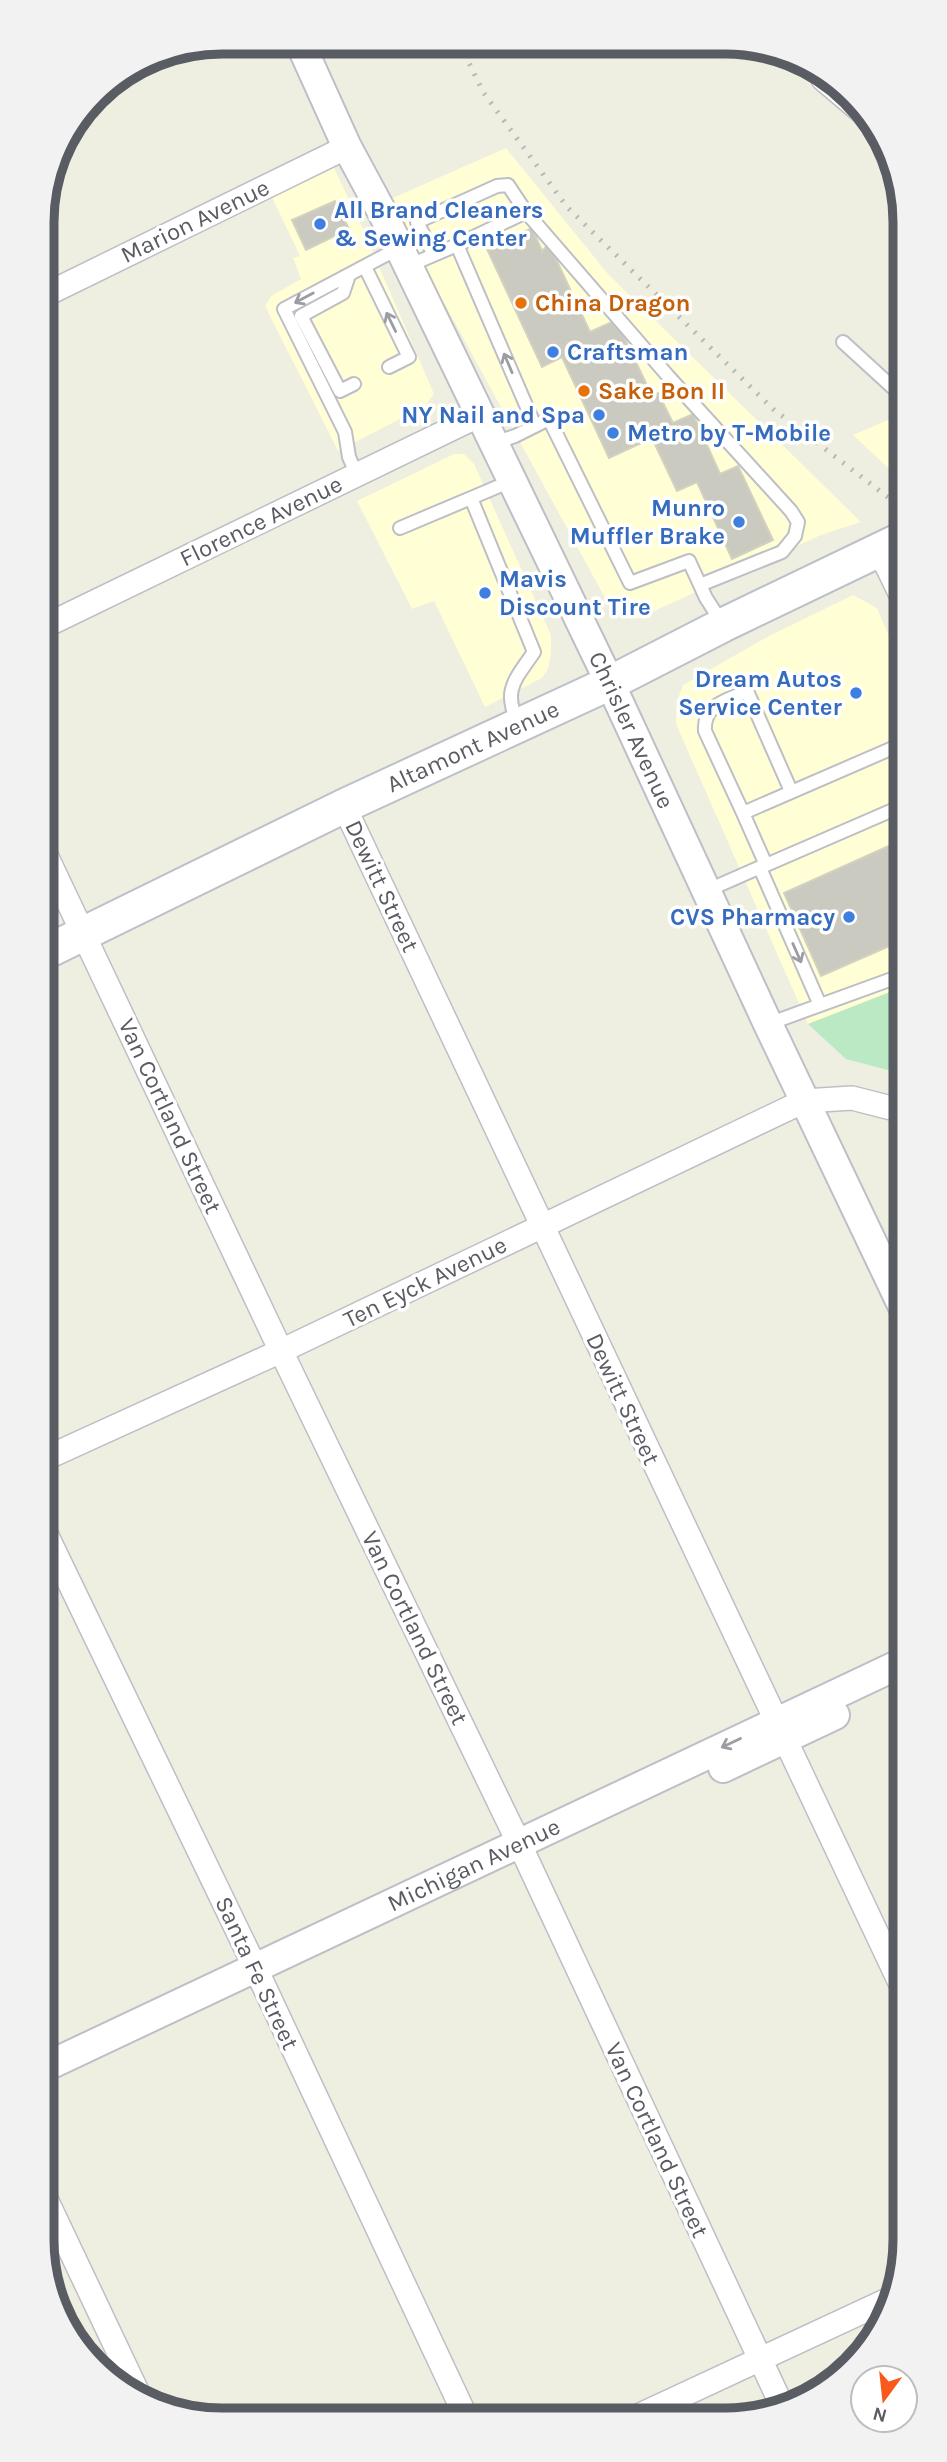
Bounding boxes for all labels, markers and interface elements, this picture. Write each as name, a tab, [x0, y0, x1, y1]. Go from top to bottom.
street label: Marion Avenue	[116, 173, 274, 269]
place label: All Brand Cleaners & Sewing Center	[334, 196, 544, 252]
marker: All Brand Cleaners & Sewing Center	[312, 216, 328, 232]
place label: China Dragon	[535, 289, 691, 317]
one-way arrow	[294, 292, 315, 306]
marker: China Dragon	[513, 295, 529, 311]
one-way arrow	[384, 312, 398, 333]
place label: Craftsman	[567, 338, 688, 366]
marker: Craftsman	[545, 344, 561, 360]
one-way arrow	[501, 353, 514, 375]
place label: Sake Bon II	[598, 377, 725, 405]
marker: Sake Bon II	[576, 383, 592, 399]
place label: NY Nail and Spa	[401, 401, 585, 429]
marker: NY Nail and Spa	[591, 407, 607, 423]
place label: Metro by T-Mobile	[627, 419, 831, 447]
marker: Metro by T-Mobile	[605, 425, 621, 441]
street label: Florence Avenue	[175, 470, 347, 572]
place label: Munro Muffler Brake	[570, 494, 725, 550]
marker: Munro Muffler Brake	[731, 514, 747, 530]
place label: Mavis Discount Tire	[499, 565, 651, 621]
marker: Mavis Discount Tire	[477, 585, 493, 601]
street label: Chrisler Avenue	[583, 647, 680, 813]
place label: Dream Autos Service Center	[678, 665, 843, 721]
marker: Dream Autos Service Center	[848, 685, 864, 701]
street label: Altamont Avenue	[382, 695, 563, 798]
street label: Dewitt Street	[339, 816, 425, 956]
place label: CVS Pharmacy	[670, 903, 835, 931]
marker: CVS Pharmacy	[841, 909, 857, 925]
one-way arrow	[791, 941, 804, 963]
street label: Van Cortland Street	[113, 1014, 227, 1218]
street label: Ten Eyck Avenue	[339, 1230, 511, 1334]
street label: Dewitt Street	[580, 1329, 666, 1469]
street label: Van Cortland Street	[356, 1527, 474, 1729]
one-way arrow	[721, 1737, 742, 1750]
street label: Michigan Avenue	[383, 1812, 565, 1918]
street label: Santa Fe Street	[209, 1892, 305, 2054]
street label: Van Cortland Street	[600, 2038, 714, 2242]
north arrow	[849, 2364, 919, 2434]
text: N	[870, 2402, 889, 2427]

